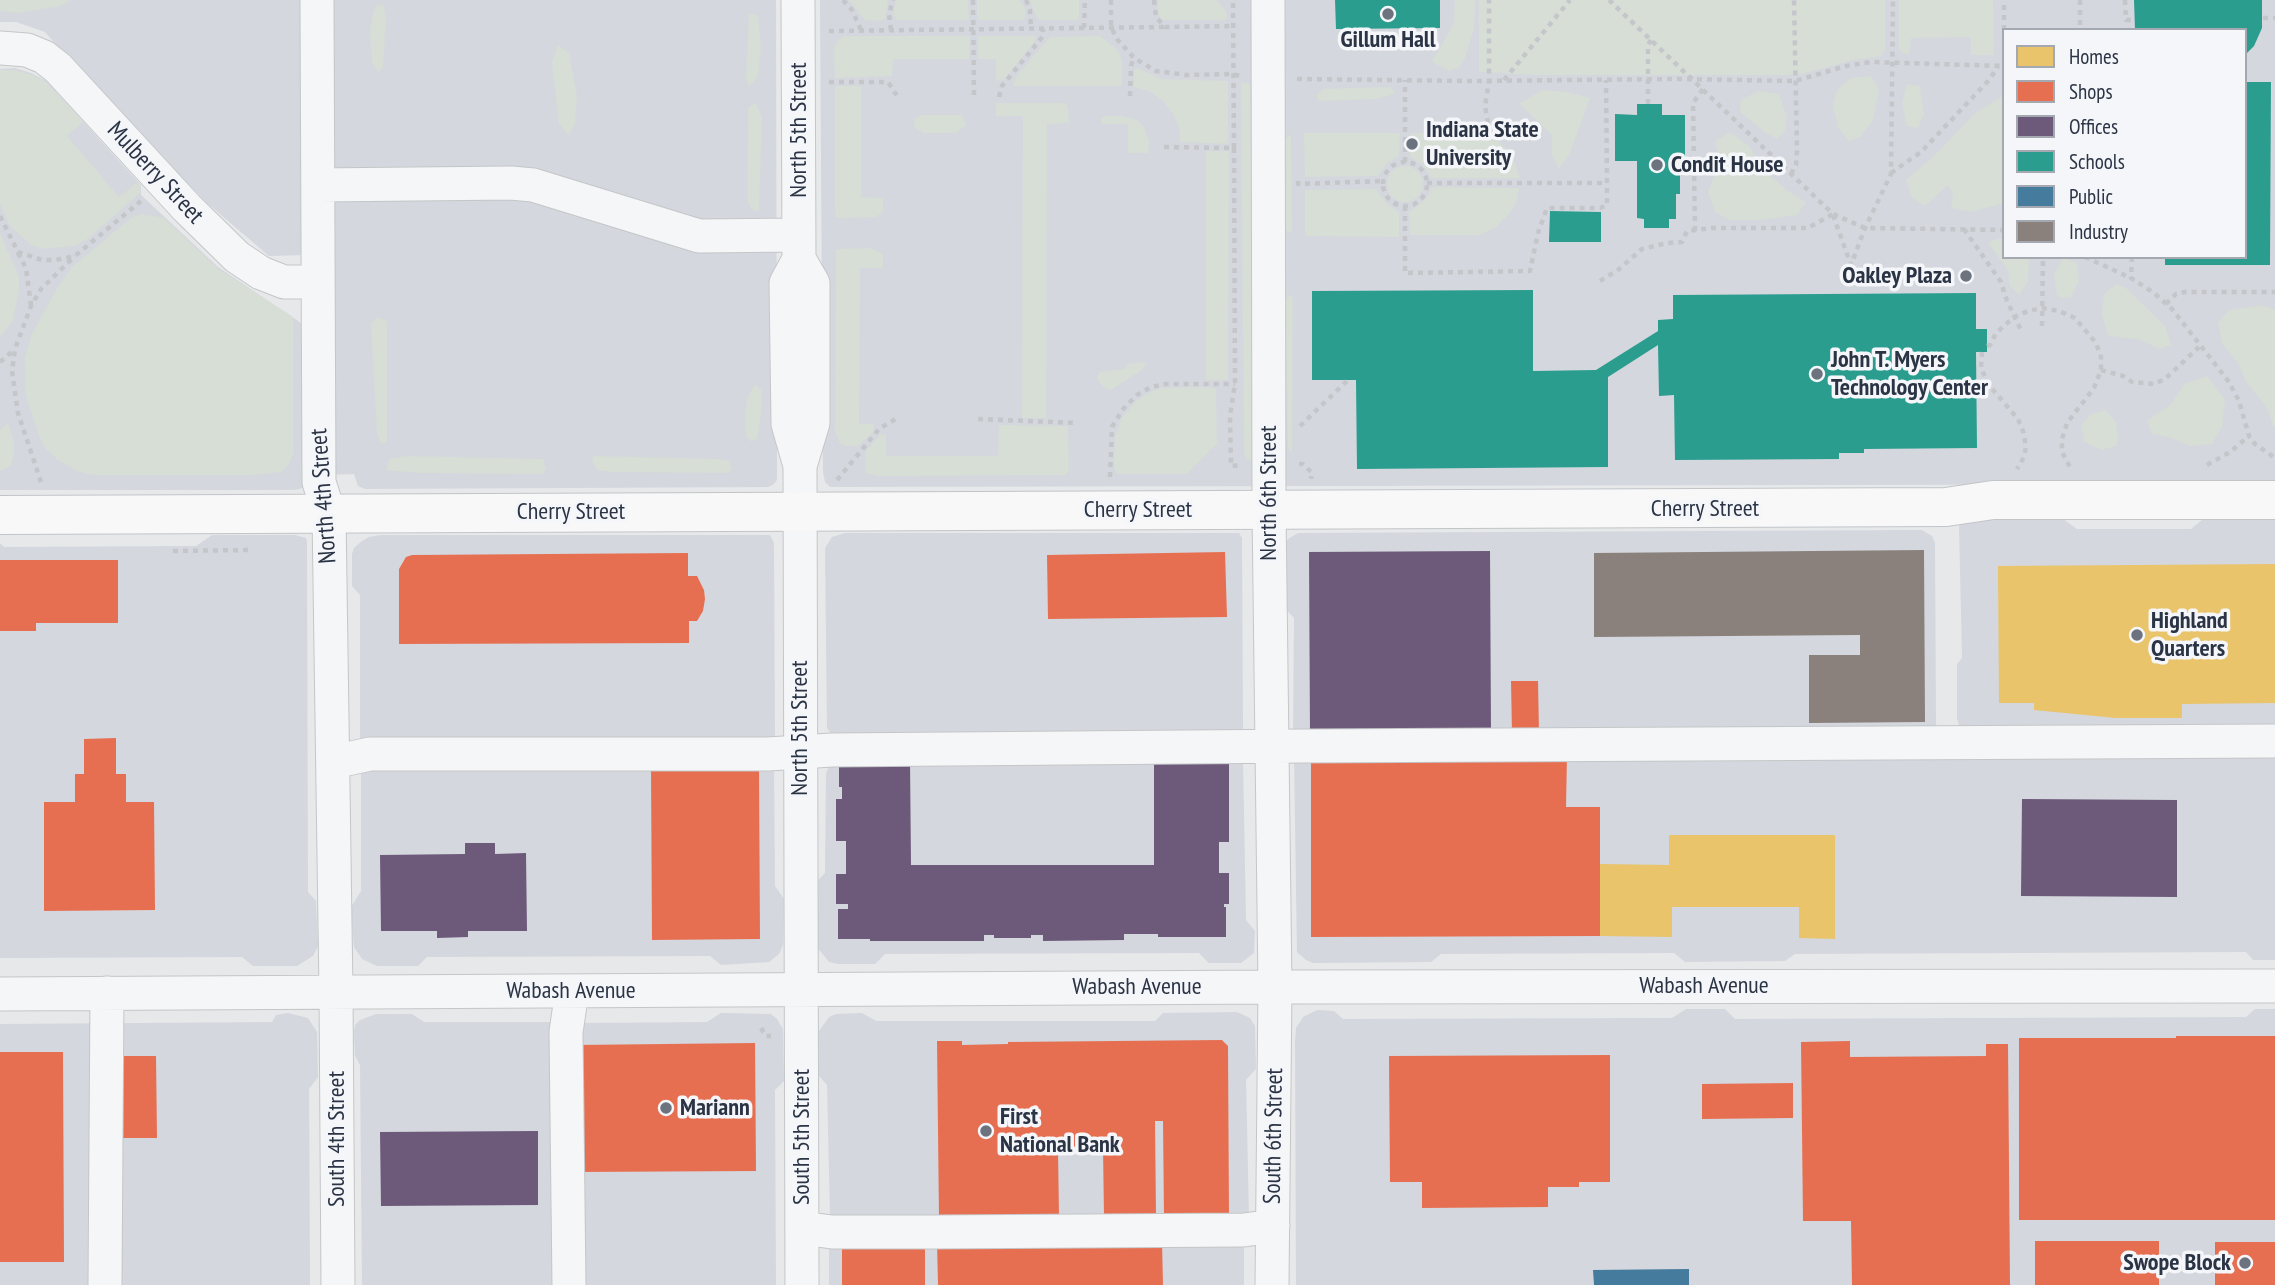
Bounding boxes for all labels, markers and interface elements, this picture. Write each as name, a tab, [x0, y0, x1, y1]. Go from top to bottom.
marker: Gillum Hall	[1380, 6, 1396, 22]
place label: Gillum Hall	[1340, 26, 1436, 54]
legend	[2002, 28, 2247, 259]
text: Homes	[2069, 43, 2119, 70]
street label: North 5th Street	[785, 62, 813, 198]
text: Shops	[2069, 78, 2113, 105]
text: Offices	[2069, 113, 2118, 140]
street label: Mulberry Street	[101, 116, 209, 230]
place label: Indiana State University	[1426, 116, 1539, 172]
marker: Indiana State University	[1404, 136, 1420, 152]
text: Schools	[2069, 148, 2125, 175]
place label: Condit House	[1671, 151, 1784, 179]
marker: Condit House	[1649, 157, 1665, 173]
text: Public	[2069, 183, 2113, 210]
text: Industry	[2069, 218, 2128, 245]
place label: Oakley Plaza	[1842, 262, 1952, 290]
marker: Oakley Plaza	[1958, 268, 1974, 284]
place label: John T. Myers Technology Center	[1831, 346, 1988, 402]
marker: John T. Myers Technology Center	[1809, 366, 1825, 382]
street label: North 6th Street	[1255, 425, 1283, 561]
street label: North 4th Street	[305, 427, 343, 565]
street label: Cherry Street	[1651, 495, 1759, 523]
street label: Cherry Street	[1084, 496, 1192, 524]
street label: Cherry Street	[517, 498, 625, 526]
place label: Highland Quarters	[2151, 607, 2228, 663]
marker: Highland Quarters	[2129, 627, 2145, 643]
street label: North 5th Street	[786, 660, 814, 796]
street label: Wabash Avenue	[1639, 972, 1769, 1000]
street label: Wabash Avenue	[1072, 973, 1202, 1001]
street label: Wabash Avenue	[506, 977, 636, 1005]
street label: South 6th Street	[1258, 1068, 1290, 1204]
street label: South 5th Street	[788, 1069, 816, 1205]
street label: South 4th Street	[323, 1071, 351, 1207]
place label: Mariann	[680, 1094, 750, 1122]
marker: Mariann	[658, 1100, 674, 1116]
place label: First National Bank	[1000, 1103, 1120, 1159]
marker: First National Bank	[978, 1123, 994, 1139]
place label: Swope Block	[2123, 1249, 2231, 1277]
marker: Swope Block	[2237, 1255, 2253, 1271]

